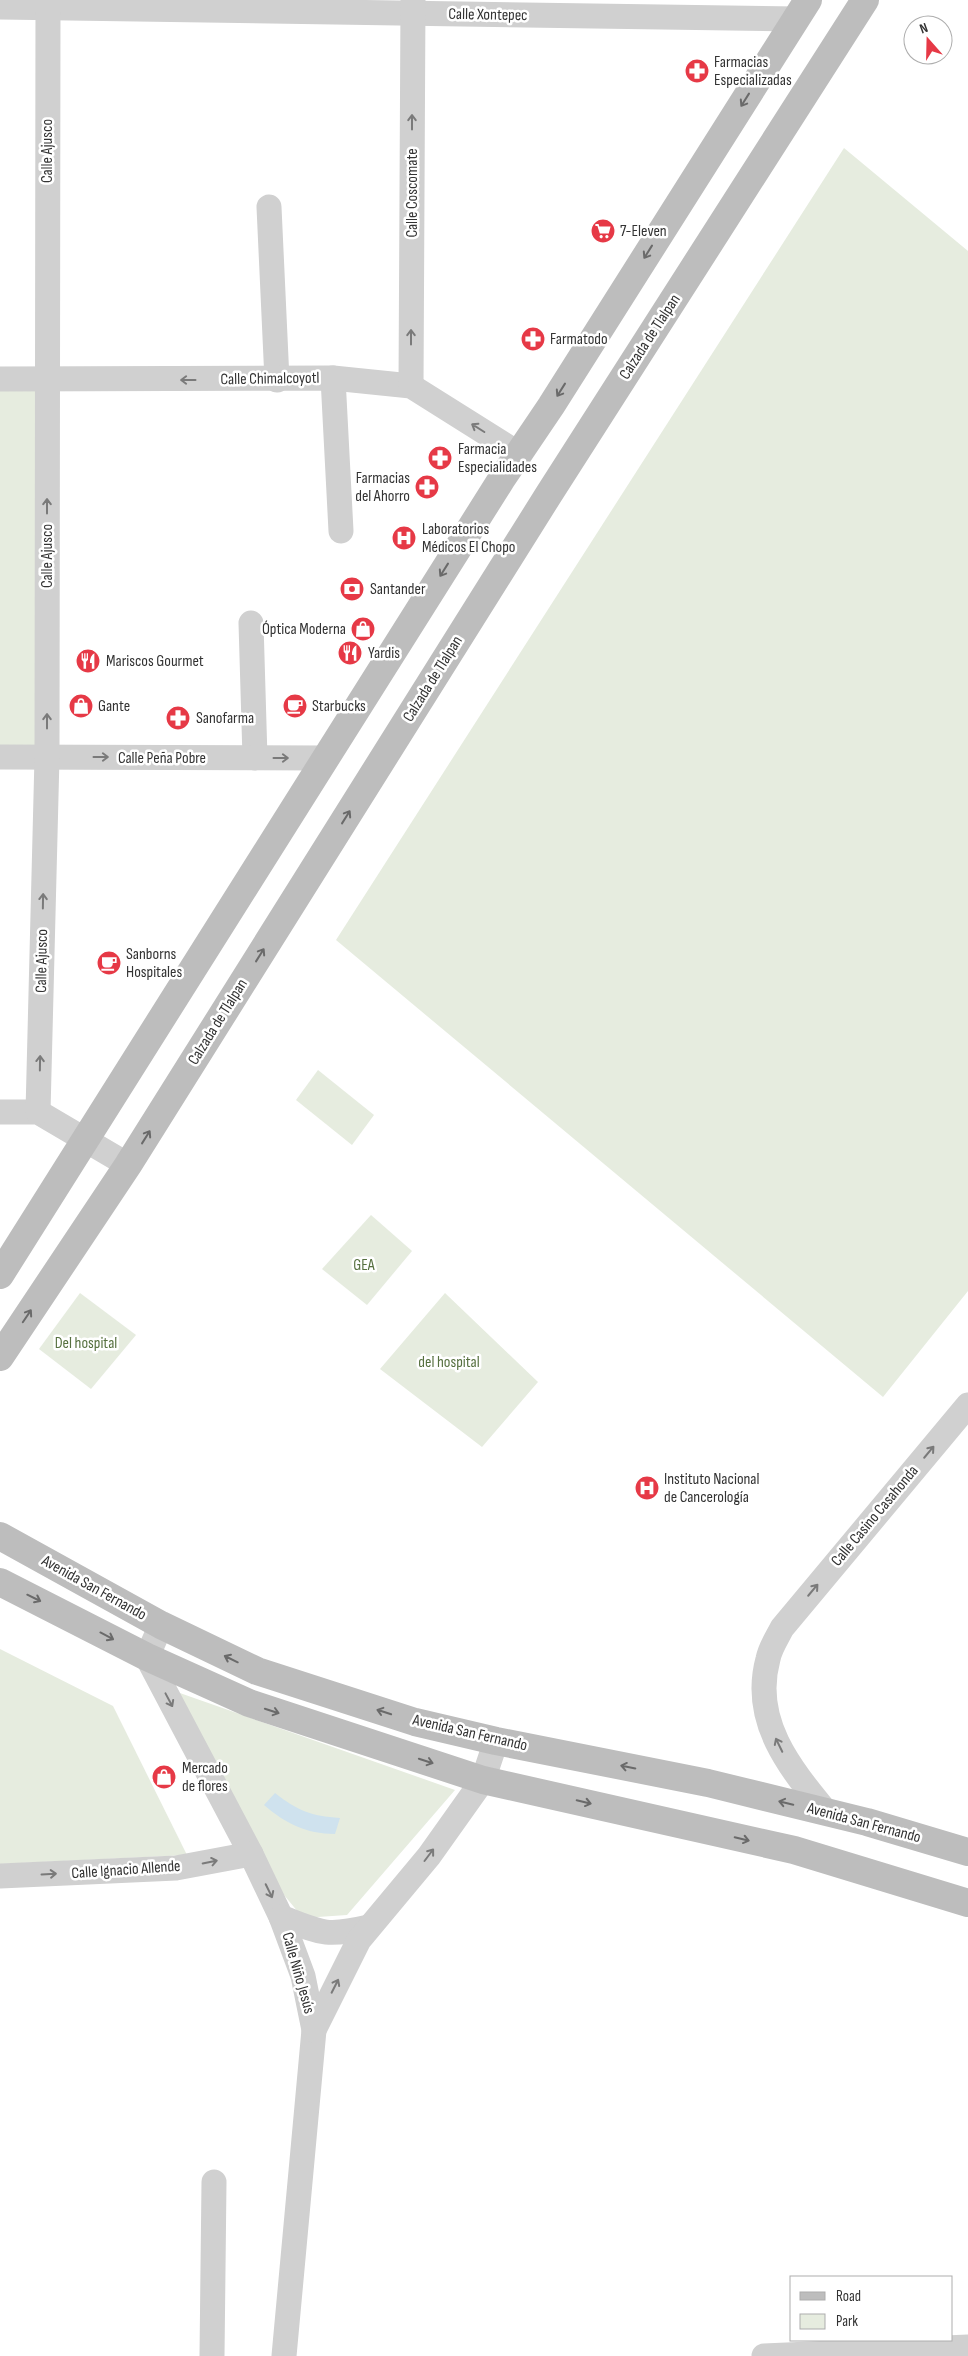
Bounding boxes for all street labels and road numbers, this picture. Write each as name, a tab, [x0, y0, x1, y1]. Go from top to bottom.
street label: Calle Xontepec	[448, 5, 528, 25]
street label: Calle Ajusco	[38, 119, 57, 183]
street label: Calle Coscomate	[403, 148, 422, 238]
street label: Calzada de Tlalpan	[615, 291, 685, 383]
street label: Calle Chimalcoyotl	[220, 369, 320, 389]
street label: Calle Ajusco	[38, 524, 57, 588]
street label: Calzada de Tlalpan	[399, 633, 467, 725]
street label: Calle Peña Pobre	[118, 749, 206, 768]
street label: Calle Ajusco	[32, 929, 52, 993]
street label: Calzada de Tlalpan	[184, 976, 252, 1068]
street label: Calle Casino Casahonda	[827, 1462, 923, 1570]
street label: Avenida San Fernando	[37, 1551, 150, 1625]
street label: Avenida San Fernando	[410, 1710, 529, 1755]
street label: Avenida San Fernando	[804, 1798, 923, 1847]
street label: Calle Ignacio Allende	[71, 1857, 181, 1883]
street label: Calle Niño Jesús	[277, 1930, 319, 2016]

